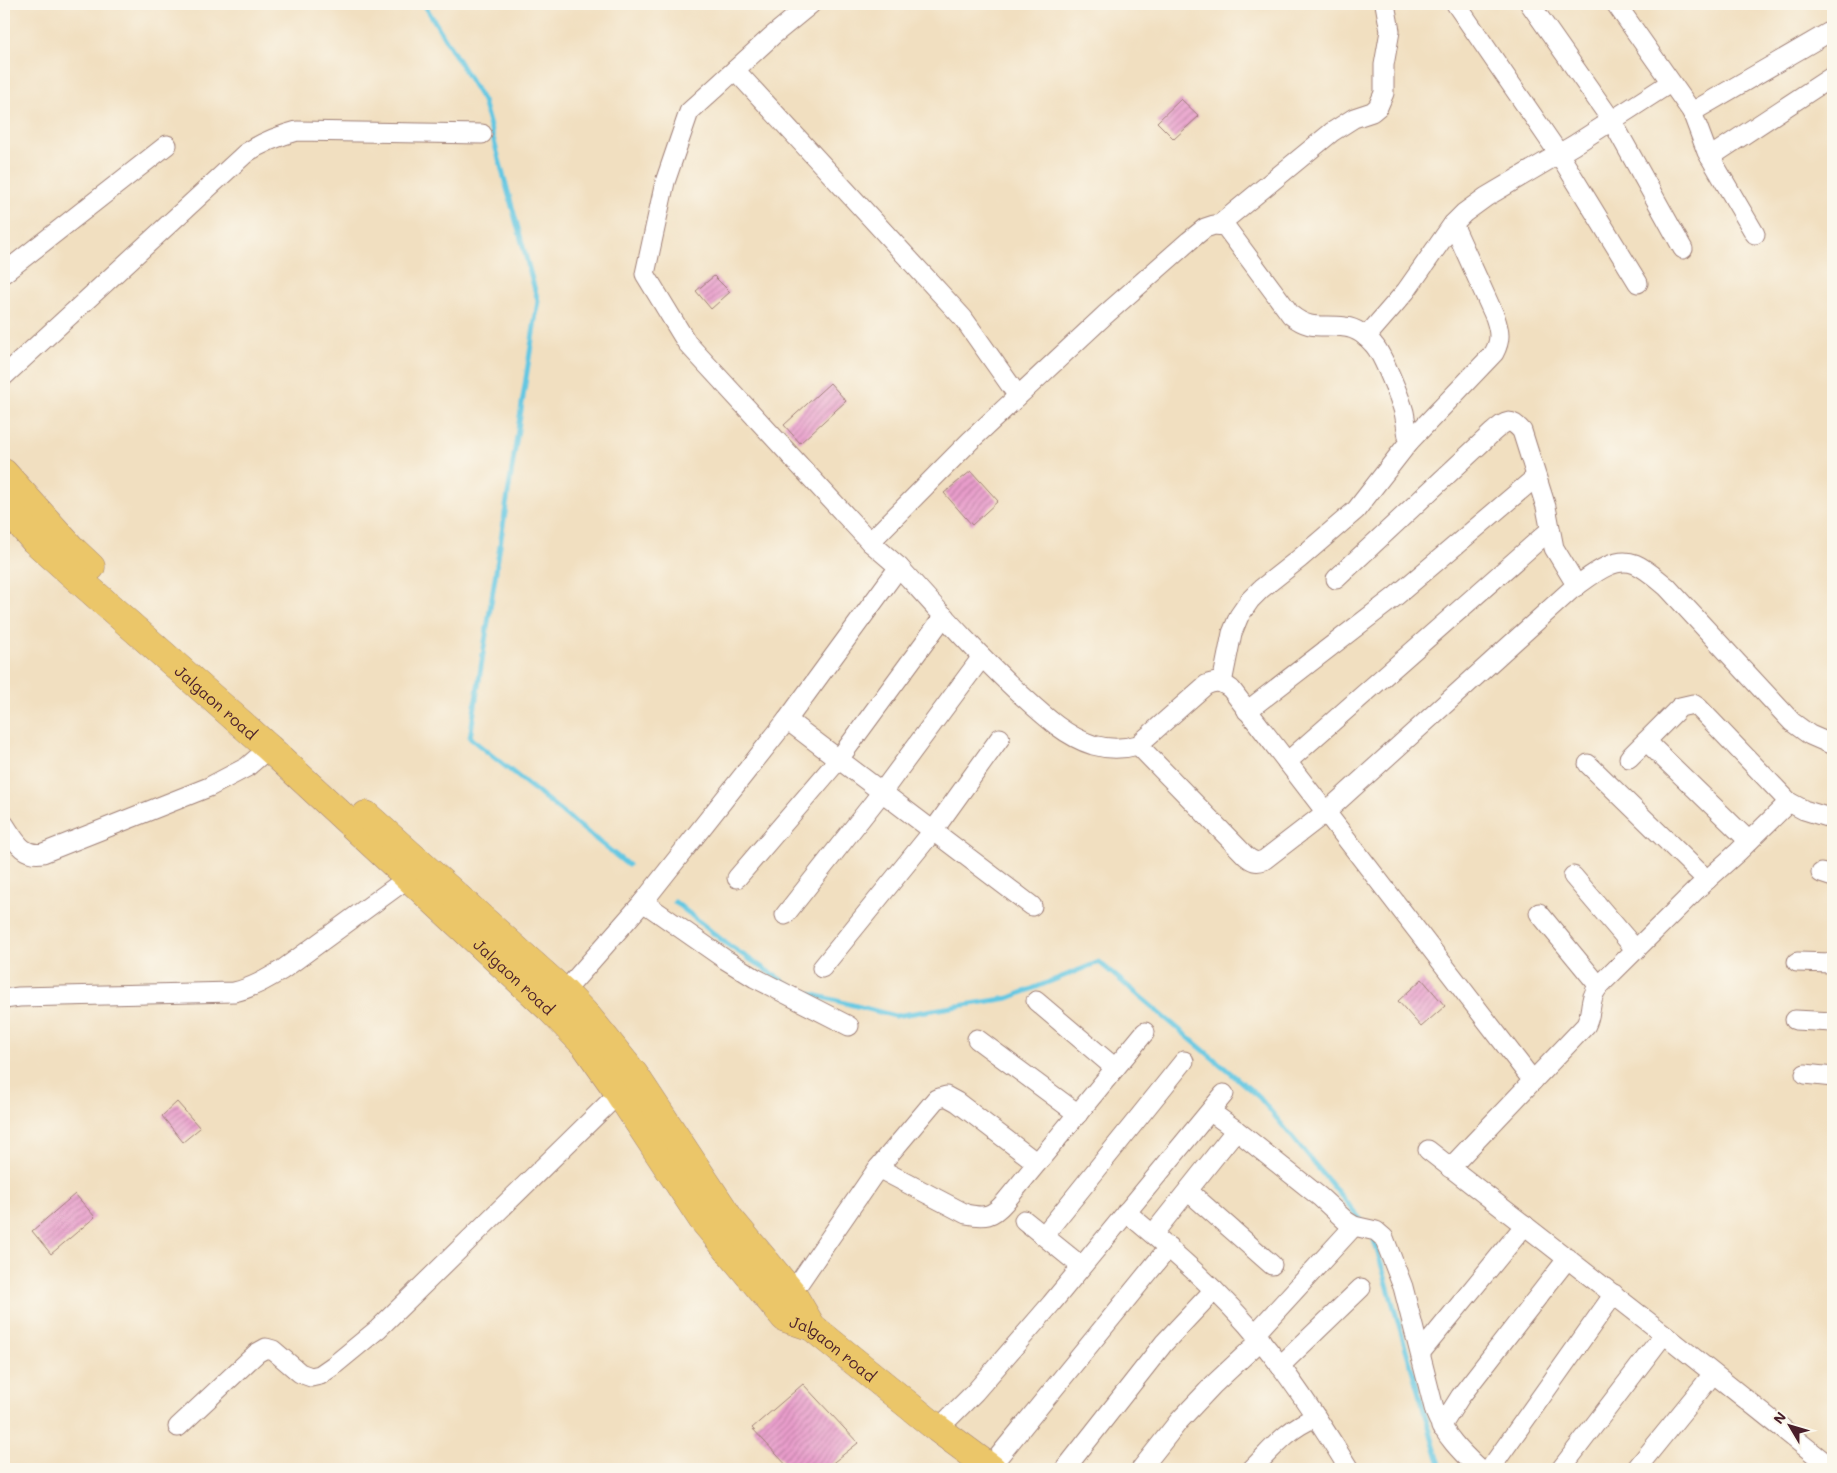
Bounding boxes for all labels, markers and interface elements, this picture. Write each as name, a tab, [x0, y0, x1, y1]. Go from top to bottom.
street label: Jalgaon road	[171, 660, 262, 744]
street label: Jalgaon road	[470, 933, 560, 1019]
street label: Jalgaon road	[787, 1310, 881, 1386]
north arrow	[1764, 1400, 1814, 1450]
text: N	[1769, 1408, 1790, 1428]

